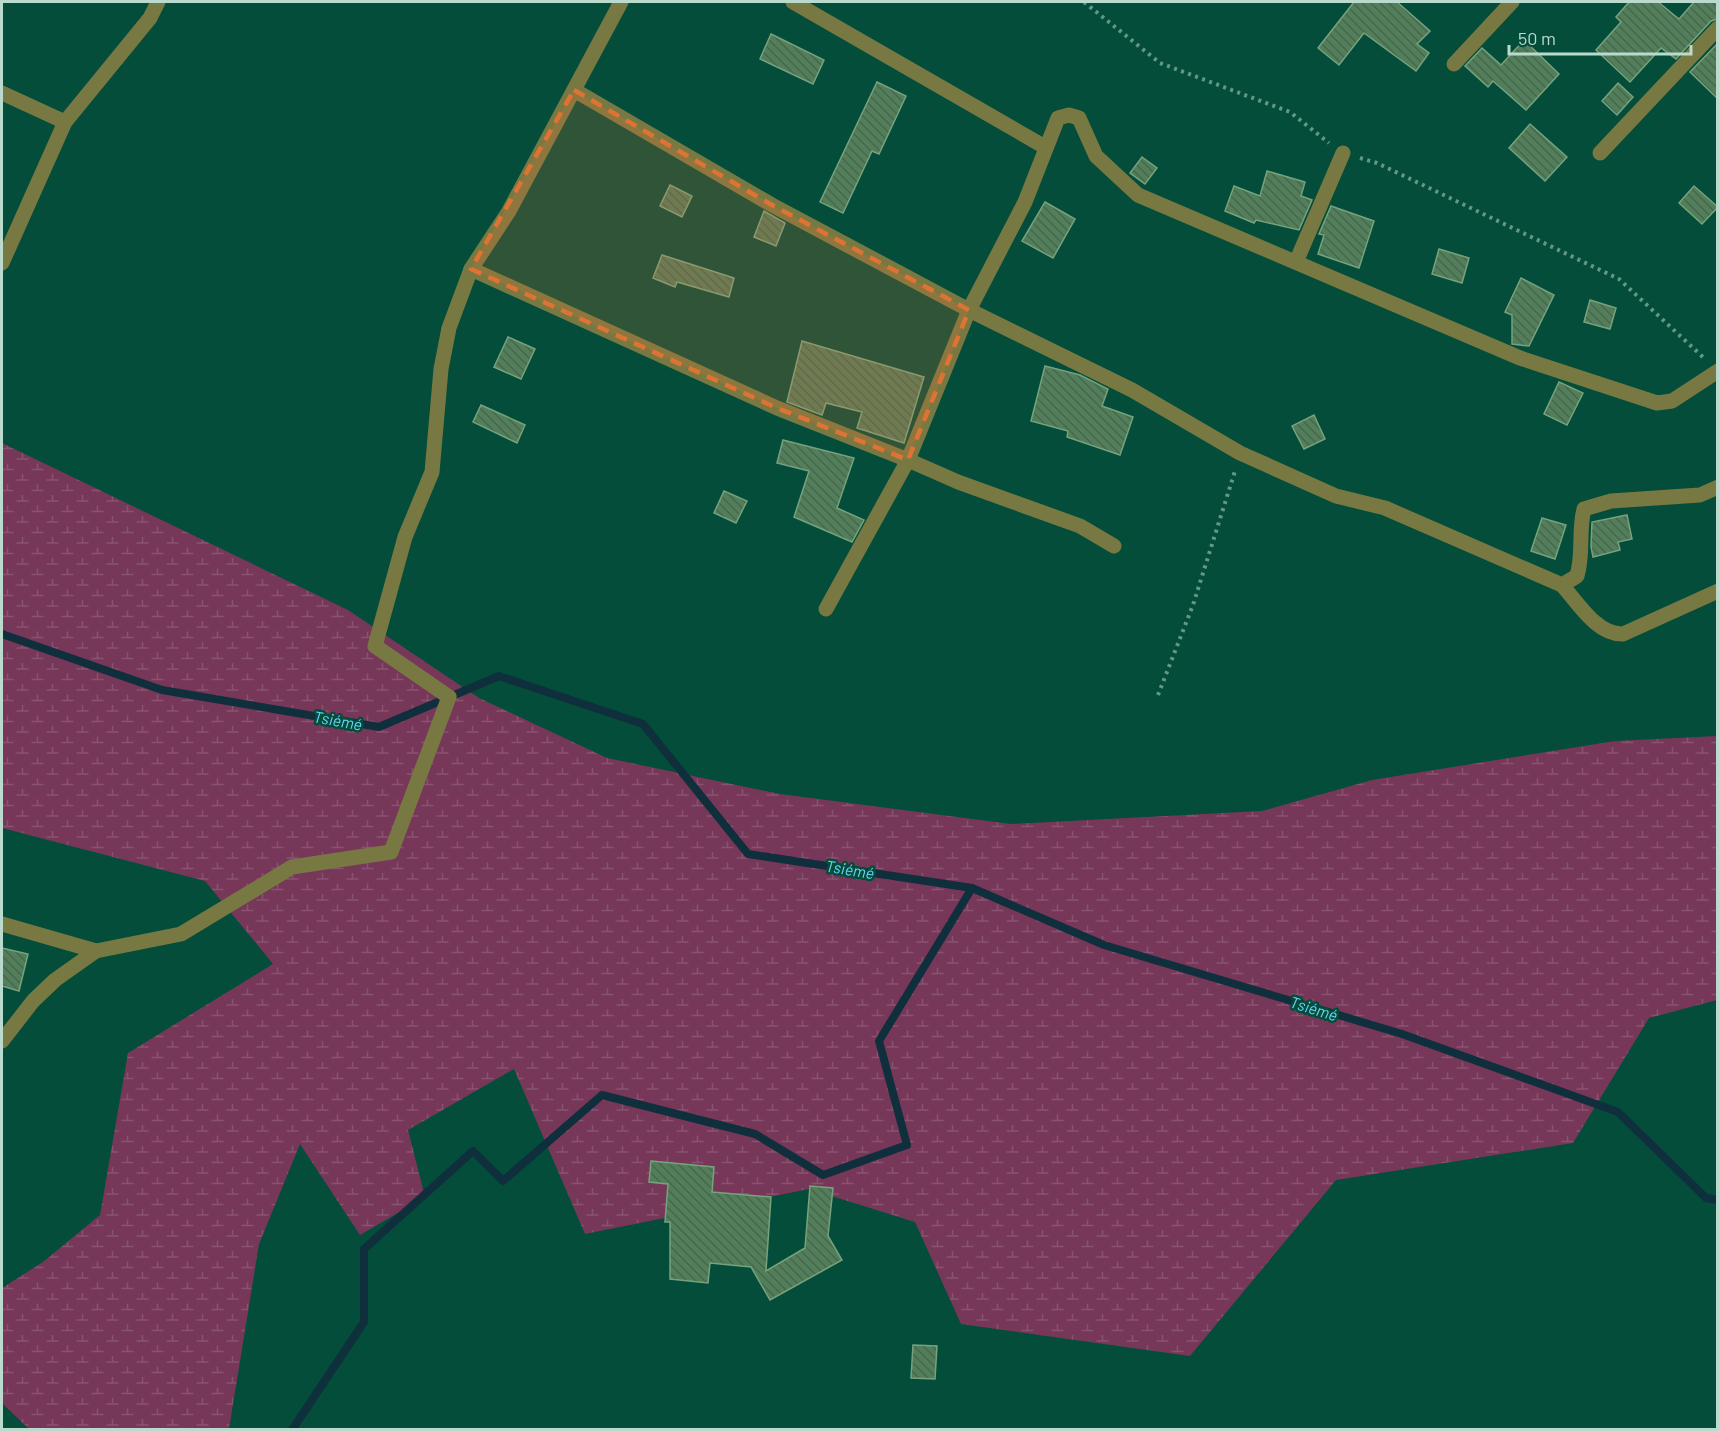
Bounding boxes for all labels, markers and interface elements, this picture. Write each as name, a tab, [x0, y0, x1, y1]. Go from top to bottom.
scale bar	[1509, 18, 1690, 56]
text: 50 m	[1518, 27, 1556, 49]
water label: Tsiémé	[312, 706, 364, 734]
water label: Tsiémé	[824, 856, 876, 882]
water label: Tsiémé	[1288, 992, 1340, 1024]

